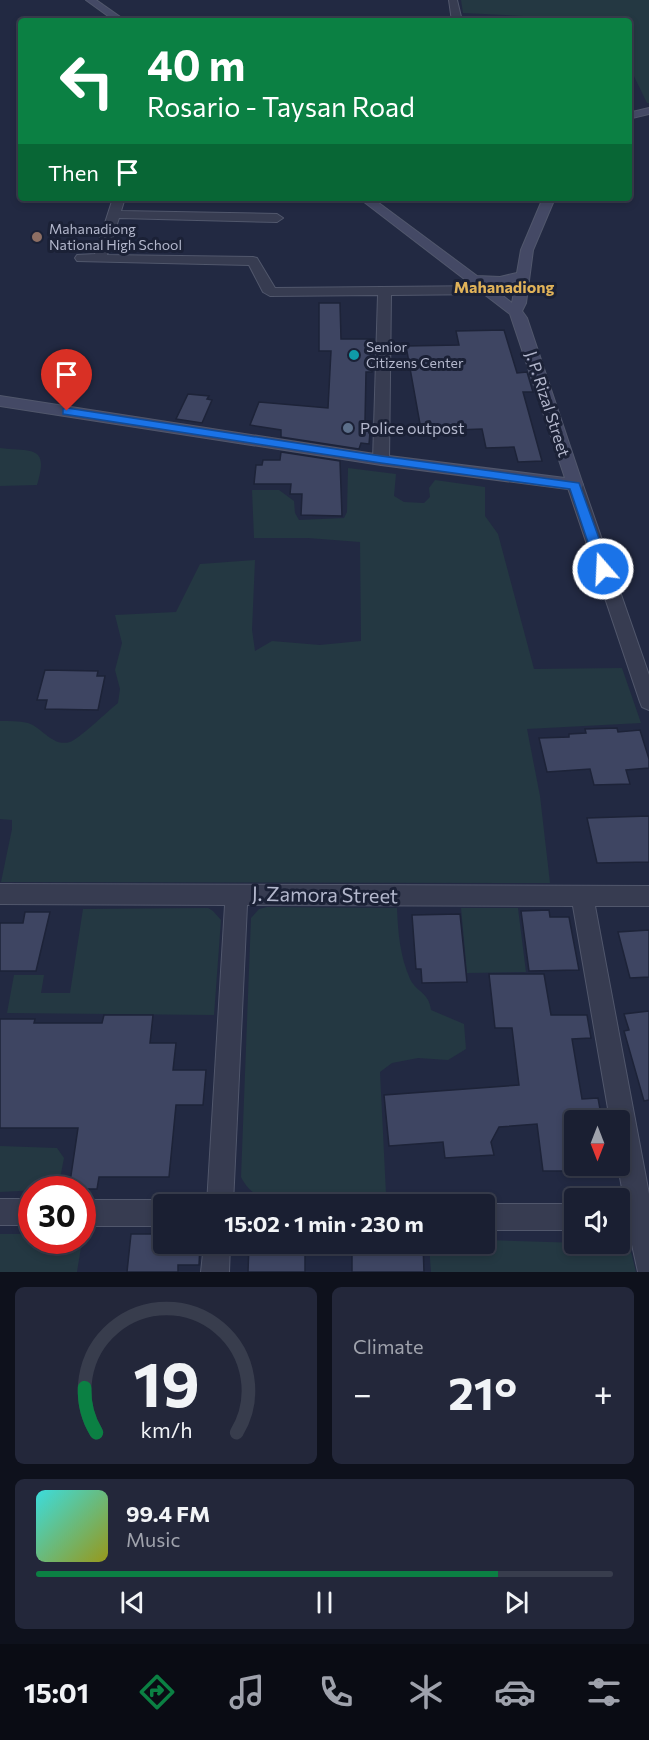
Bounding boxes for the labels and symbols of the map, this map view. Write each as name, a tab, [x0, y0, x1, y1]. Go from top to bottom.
place label: Mahanadiong National High School	[49, 220, 182, 253]
marker: Mahanadiong National High School	[30, 230, 44, 244]
district label: Mahanadiong	[454, 277, 554, 296]
place label: Senior Citizens Center	[366, 338, 464, 371]
marker: Senior Citizens Center	[347, 348, 361, 362]
street label: J. P. Rizal Street	[522, 348, 575, 460]
pin	[41, 349, 92, 411]
place label: Police outpost	[360, 418, 465, 437]
marker: Police outpost	[341, 421, 355, 435]
position arrow	[571, 537, 635, 601]
street label: J. Zamora Street	[252, 881, 398, 907]
north arrow	[564, 1110, 630, 1176]
speed limit sign: 30	[18, 1176, 96, 1254]

